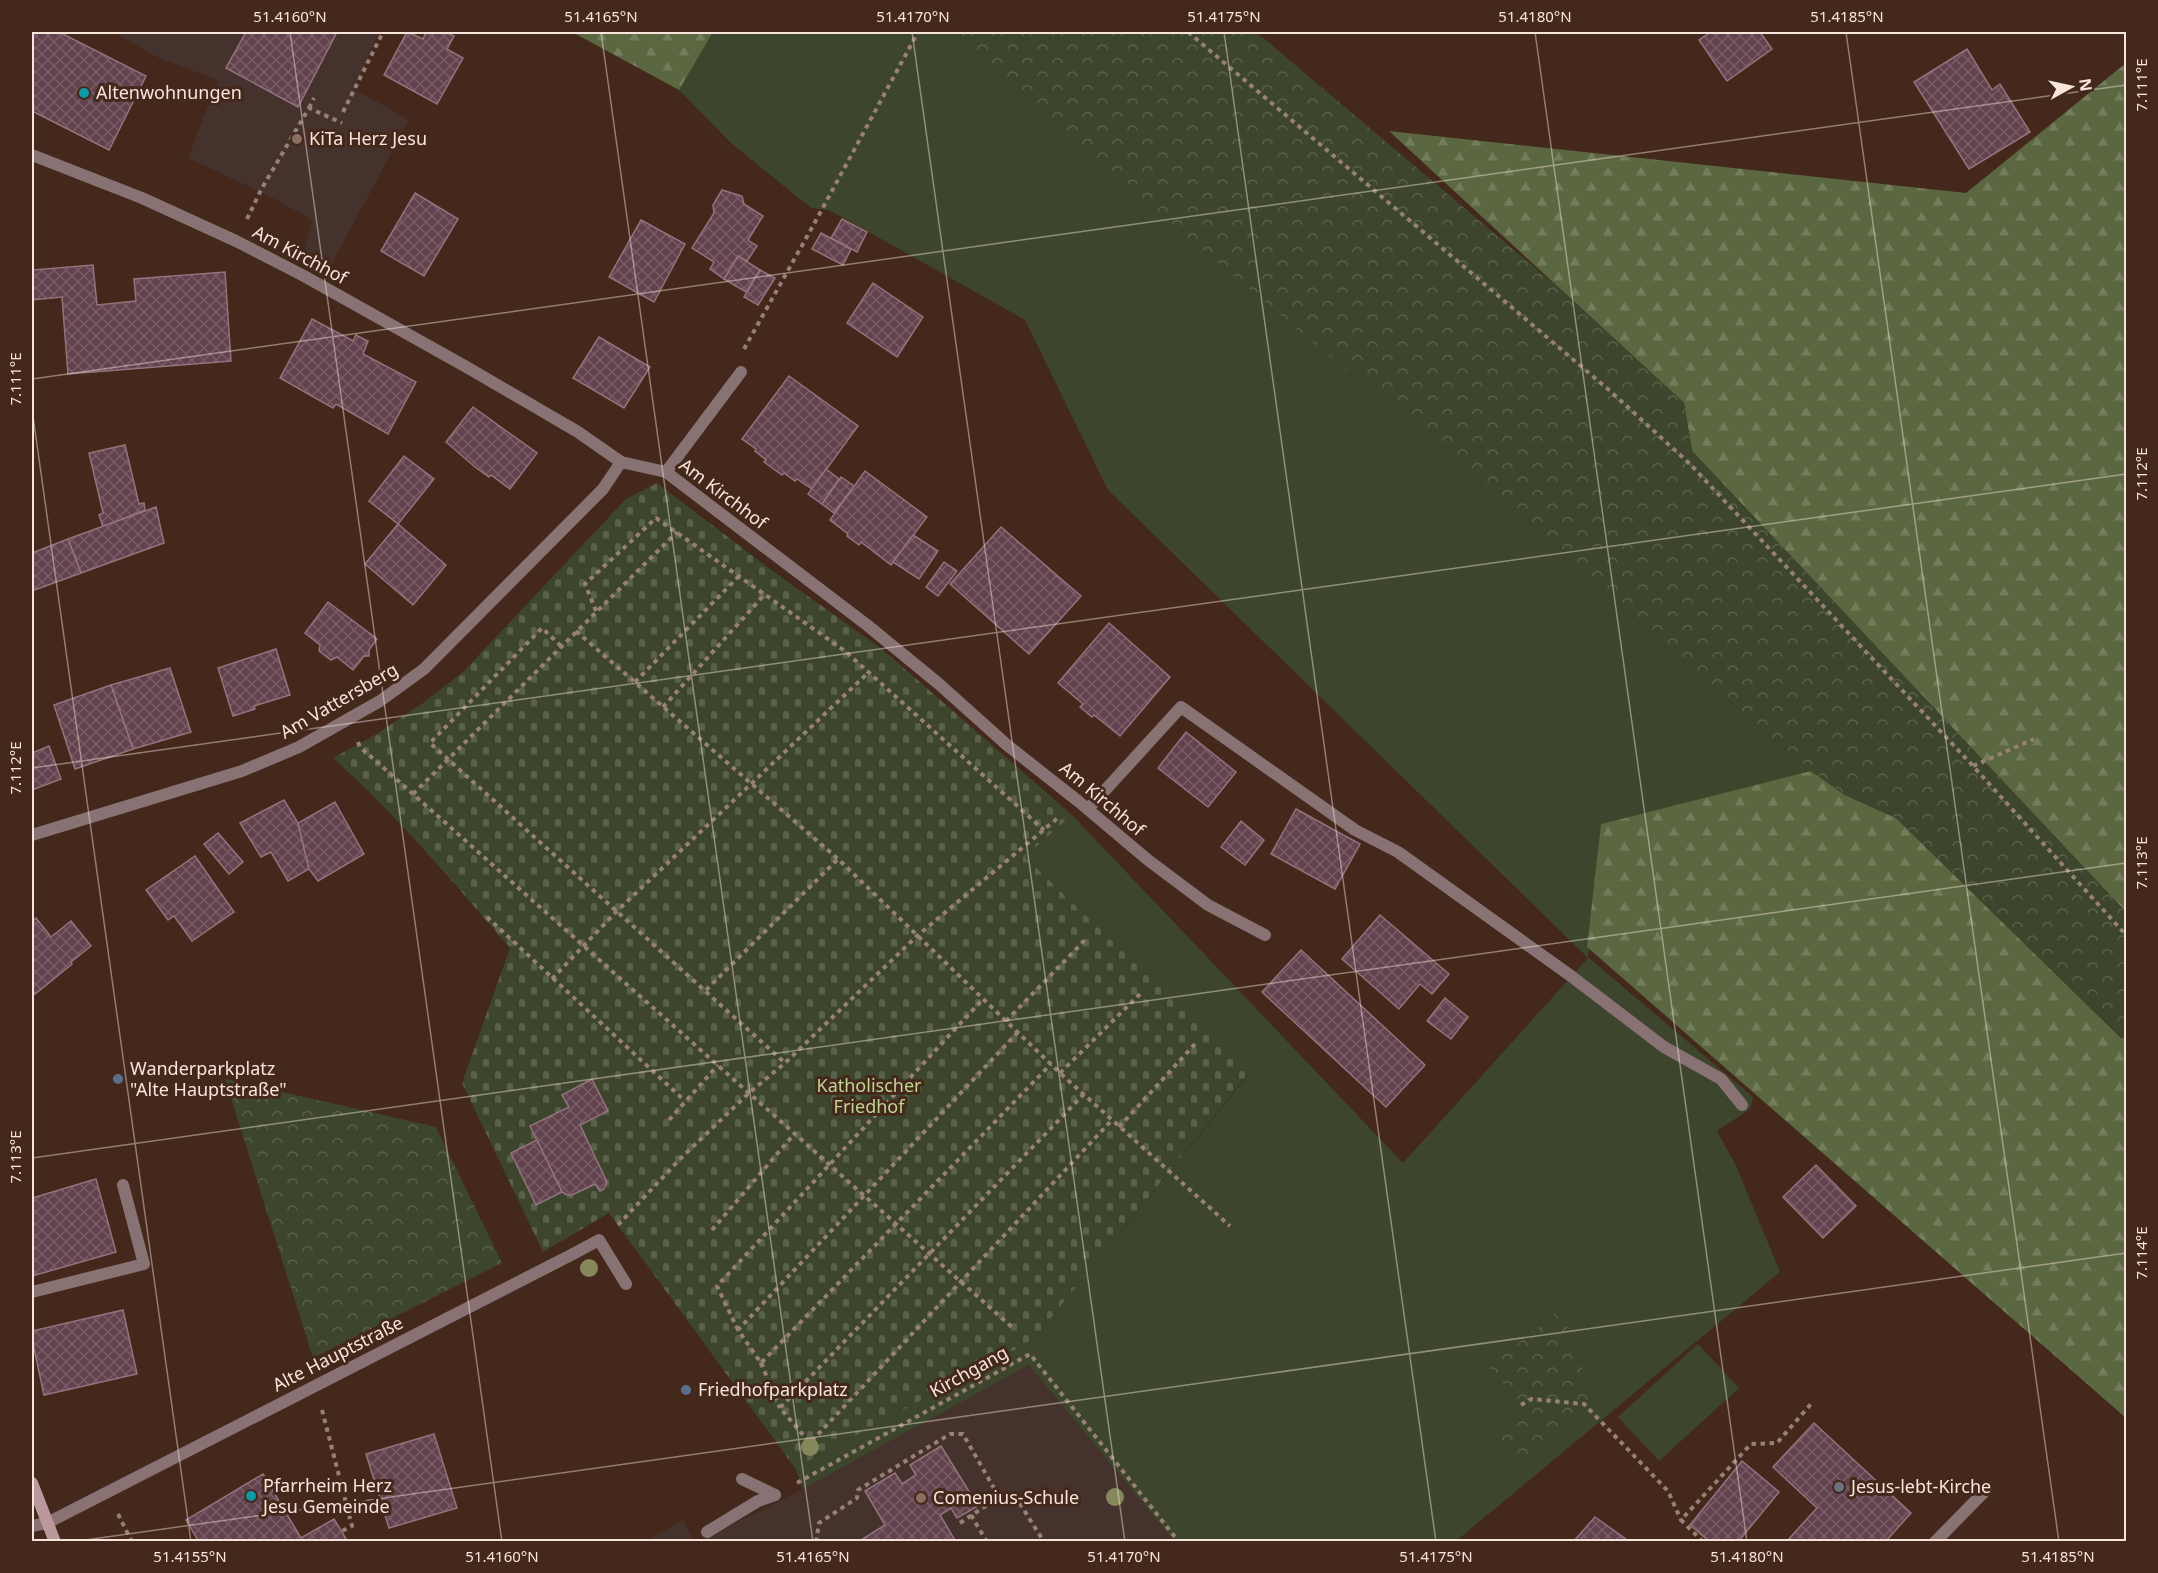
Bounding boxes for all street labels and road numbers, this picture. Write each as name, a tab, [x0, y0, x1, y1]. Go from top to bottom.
street label: Am Kirchhof	[249, 219, 353, 289]
street label: Am Kirchhof	[675, 452, 773, 535]
street label: Am Vattersberg	[275, 657, 402, 744]
street label: Am Kirchhof	[1055, 756, 1151, 841]
street label: Alte Hauptstraße	[268, 1310, 407, 1396]
street label: Kirchgang	[925, 1340, 1012, 1402]

